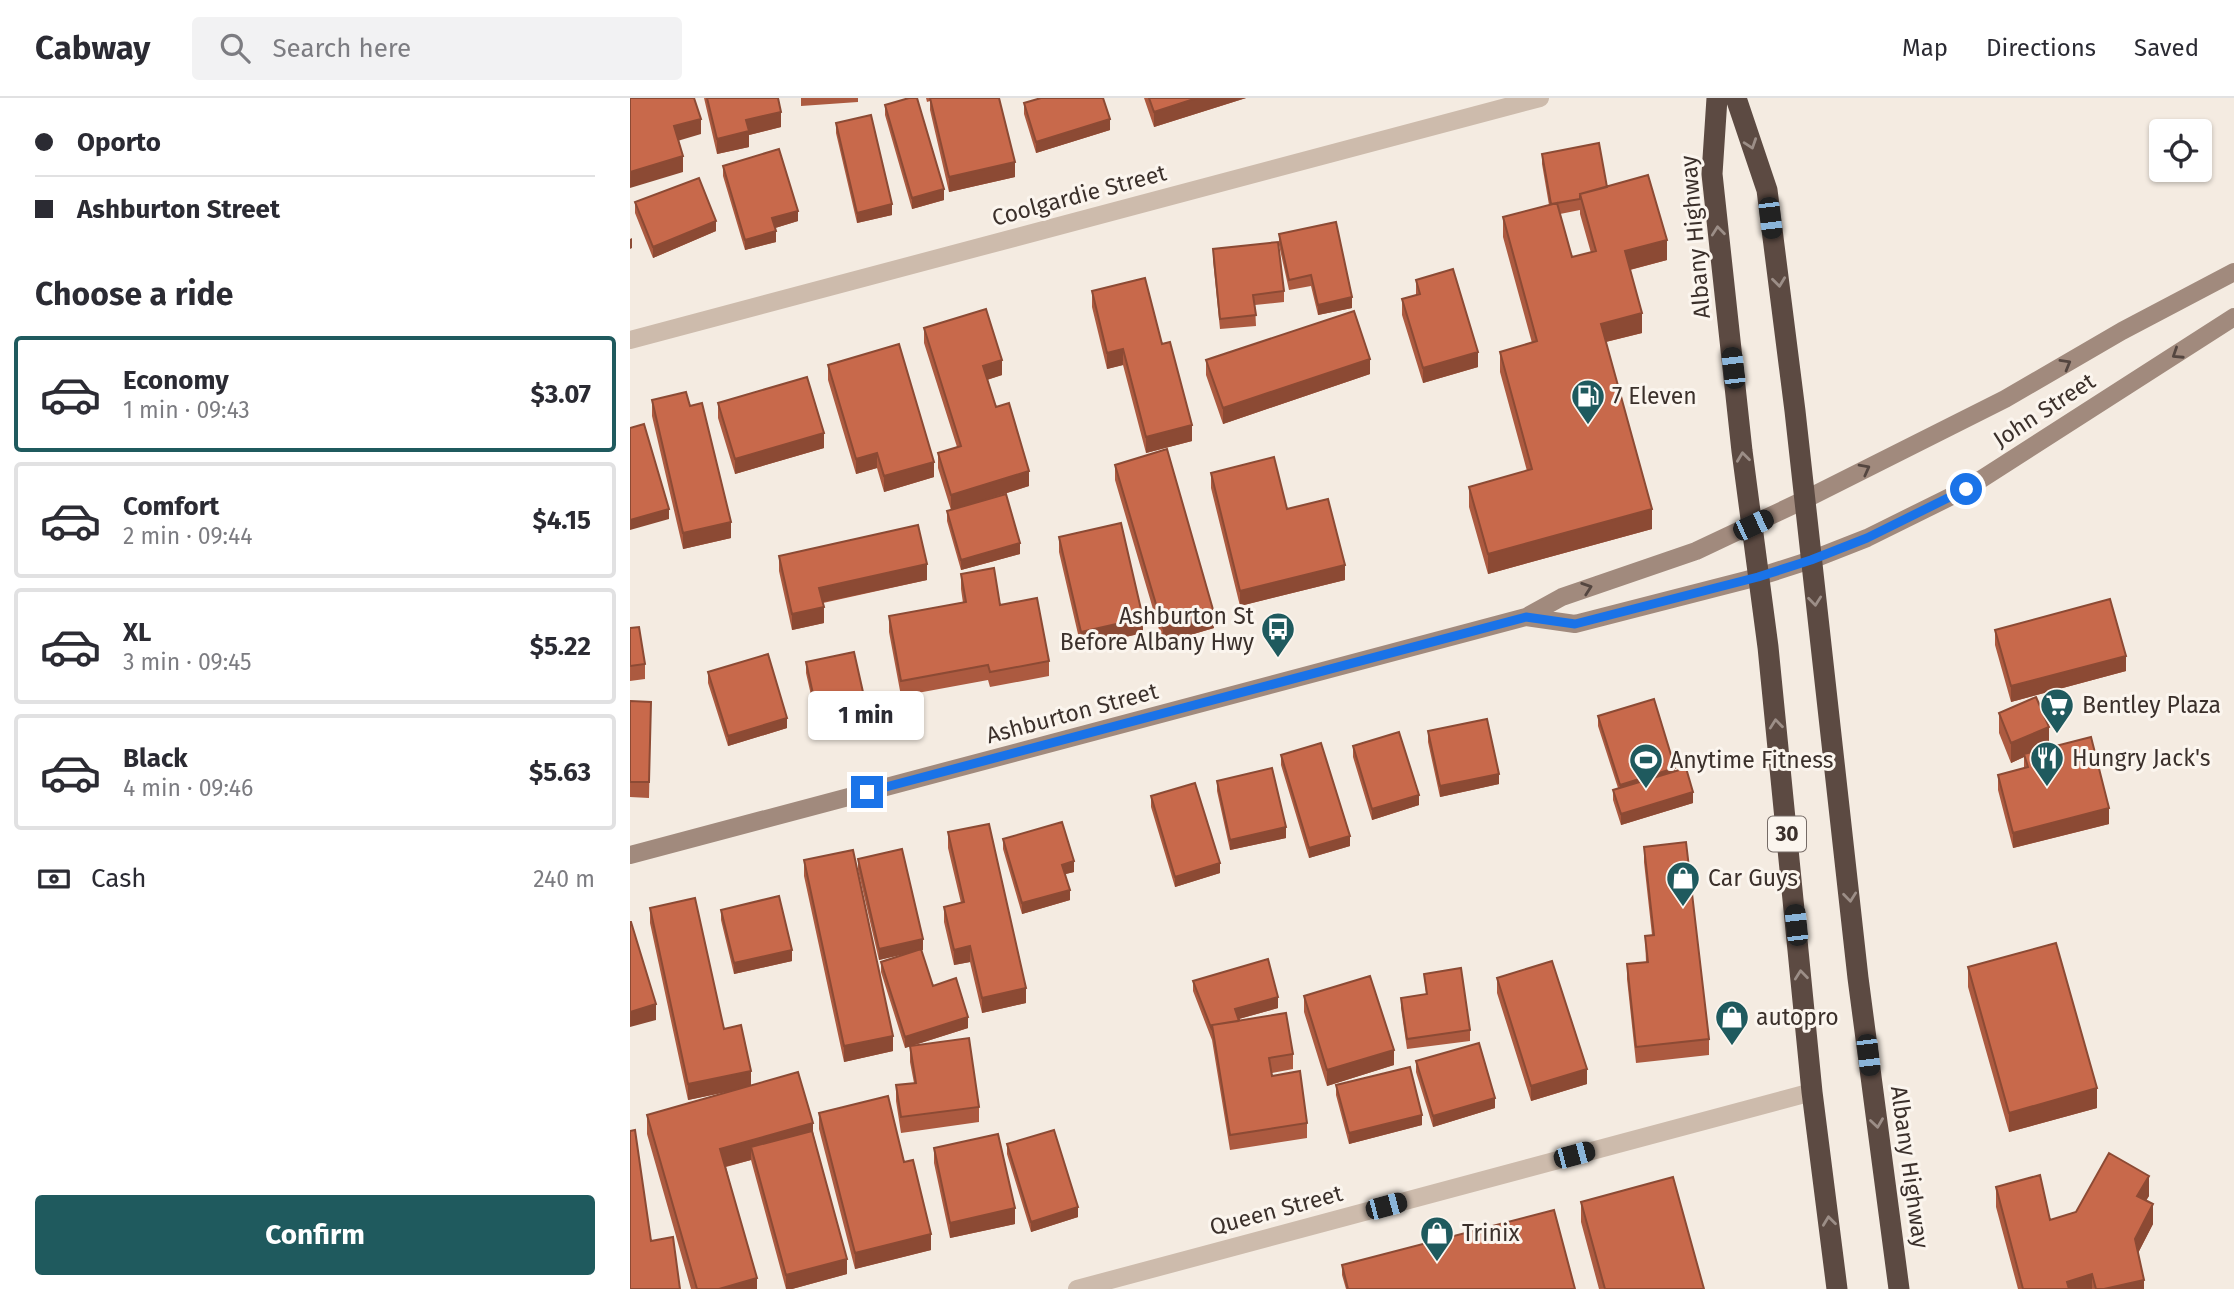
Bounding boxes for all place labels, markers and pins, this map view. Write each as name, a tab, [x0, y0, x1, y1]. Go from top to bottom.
fuel station icon: 7 Eleven	[1569, 377, 1607, 426]
place label: 7 Eleven	[1612, 382, 1697, 410]
place label: Ashburton St Before Albany Hwy	[1060, 602, 1255, 656]
bus stop icon: Ashburton St Before Albany Hwy	[1259, 610, 1297, 659]
supermarket icon: Bentley Plaza	[2038, 686, 2076, 735]
place label: Bentley Plaza	[2082, 691, 2221, 719]
restaurant icon: Hungry Jack's	[2028, 739, 2066, 788]
sports icon: Anytime Fitness	[1627, 741, 1665, 790]
place label: Hungry Jack's	[2072, 744, 2211, 772]
place label: Anytime Fitness	[1670, 746, 1833, 774]
shop icon: Car Guys	[1664, 859, 1702, 908]
place label: Car Guys	[1708, 864, 1798, 892]
shop icon: autopro	[1713, 998, 1751, 1047]
place label: autopro	[1756, 1003, 1839, 1031]
shop icon: Trinix	[1418, 1214, 1456, 1263]
place label: Trinix	[1462, 1219, 1521, 1247]

